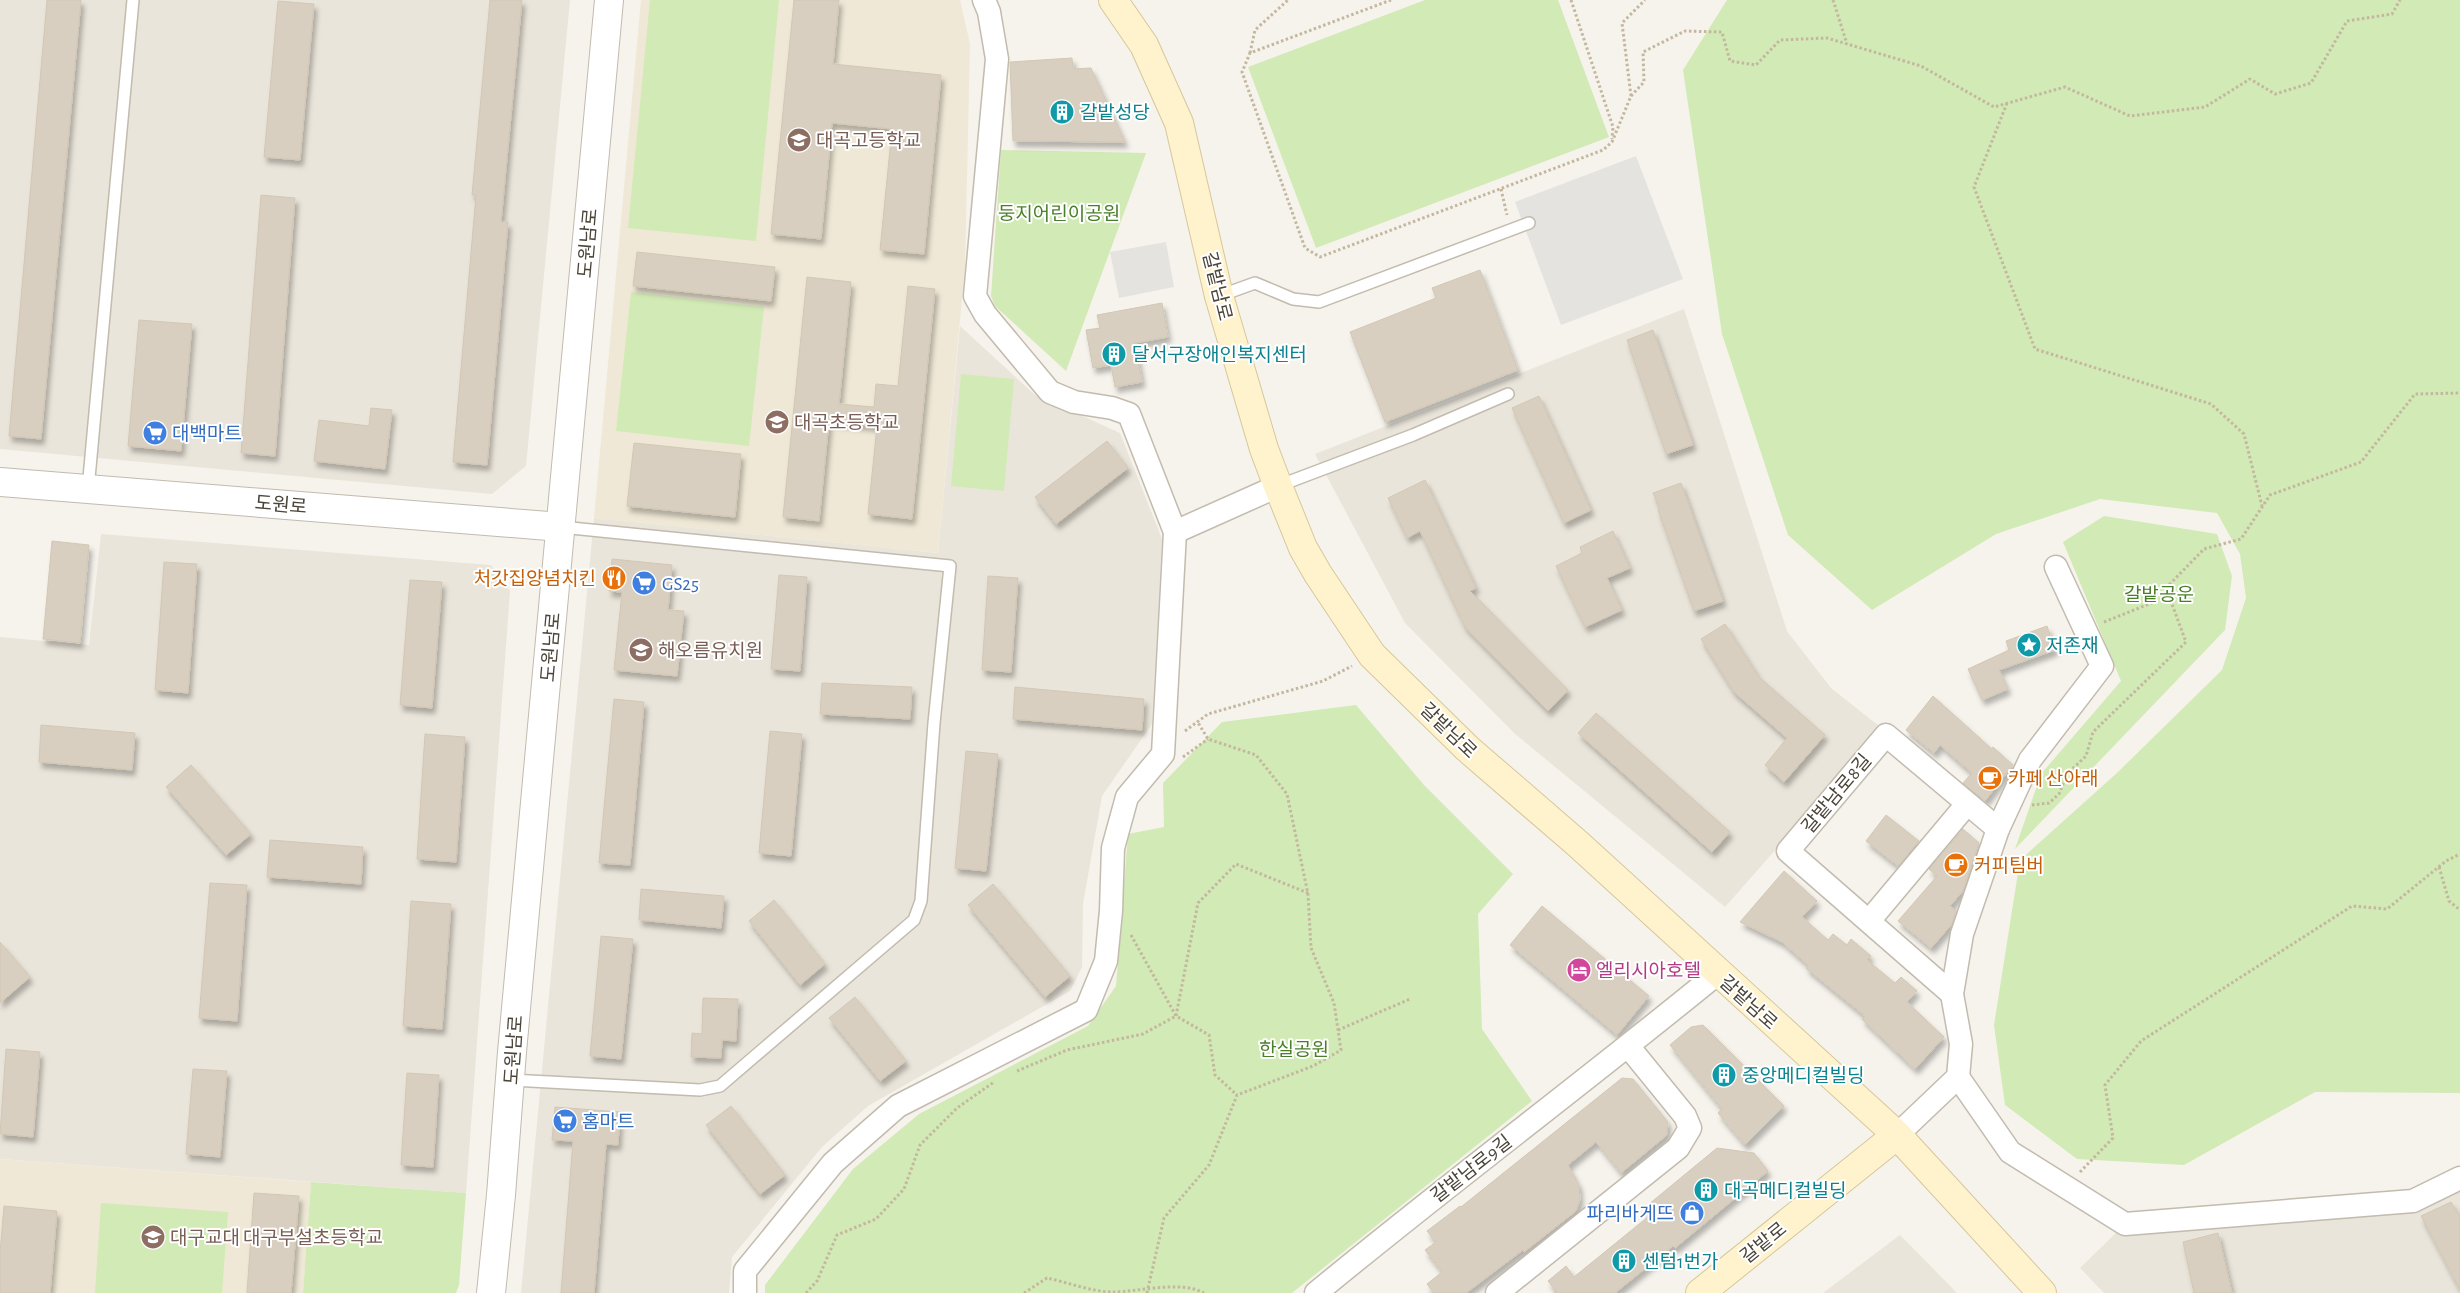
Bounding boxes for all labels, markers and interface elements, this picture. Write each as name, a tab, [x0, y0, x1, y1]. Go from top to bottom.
building icon: 갈밭성당	[1049, 99, 1075, 125]
place label: 갈밭성당	[1080, 103, 1150, 123]
school or university icon: 대곡고등학교	[786, 127, 812, 153]
place label: 대곡고등학교	[816, 131, 921, 151]
park label: 둥지어린이공원	[998, 204, 1120, 224]
street label: 도원남로	[575, 207, 601, 279]
street label: 갈밭남로	[1199, 250, 1235, 323]
building icon: 달서구장애인복지센터	[1101, 341, 1127, 367]
place label: 달서구장애인복지센터	[1132, 345, 1307, 365]
school or university icon: 대곡초등학교	[764, 409, 790, 435]
place label: 대곡초등학교	[794, 413, 899, 433]
supermarket icon: 대백마트	[142, 420, 168, 446]
place label: 대백마트	[172, 424, 242, 444]
street label: 도원로	[254, 493, 308, 517]
restaurant icon: 처갓집양념치킨	[601, 565, 627, 591]
place label: 처갓집양념치킨	[474, 569, 596, 589]
supermarket icon: GS25	[631, 570, 657, 596]
place label: GS25	[662, 575, 699, 594]
park label: 갈밭공운	[2124, 585, 2194, 605]
street label: 도원남로	[538, 611, 564, 683]
place icon: 저존재	[2016, 632, 2042, 658]
place label: 저존재	[2046, 636, 2098, 656]
school or university icon: 해오름유치원	[628, 637, 654, 663]
place label: 해오름유치원	[658, 641, 763, 661]
street label: 갈밭남로	[1416, 699, 1480, 762]
street label: 갈밭남로8길	[1798, 750, 1875, 837]
cafe icon: 카페 산아래	[1977, 765, 2003, 791]
place label: 카페 산아래	[2008, 769, 2099, 789]
cafe icon: 커피팀버	[1943, 852, 1969, 878]
place label: 커피팀버	[1974, 856, 2044, 876]
hotel icon: 엘리시아호텔	[1566, 957, 1592, 983]
place label: 엘리시아호텔	[1596, 961, 1701, 981]
street label: 갈밭남로	[1716, 972, 1781, 1034]
street label: 도원남로	[502, 1014, 526, 1086]
park label: 한실공원	[1259, 1040, 1329, 1060]
building icon: 중앙메디컬빌딩	[1711, 1062, 1737, 1088]
place label: 중앙메디컬빌딩	[1742, 1066, 1864, 1086]
supermarket icon: 홈마트	[552, 1108, 578, 1134]
place label: 홈마트	[582, 1112, 634, 1132]
street label: 갈밭남로9길	[1427, 1131, 1516, 1206]
building icon: 대곡메디컬빌딩	[1693, 1177, 1719, 1203]
place label: 대곡메디컬빌딩	[1724, 1181, 1846, 1201]
shop icon: 파리바게뜨	[1679, 1200, 1705, 1226]
place label: 파리바게뜨	[1587, 1204, 1674, 1224]
street label: 갈밭로	[1737, 1219, 1790, 1267]
school or university icon: 대구교대 대구부설초등학교	[140, 1224, 166, 1250]
place label: 대구교대 대구부설초등학교	[170, 1228, 383, 1248]
building icon: 센텀1번가	[1611, 1248, 1637, 1274]
place label: 센텀1번가	[1642, 1252, 1718, 1272]

